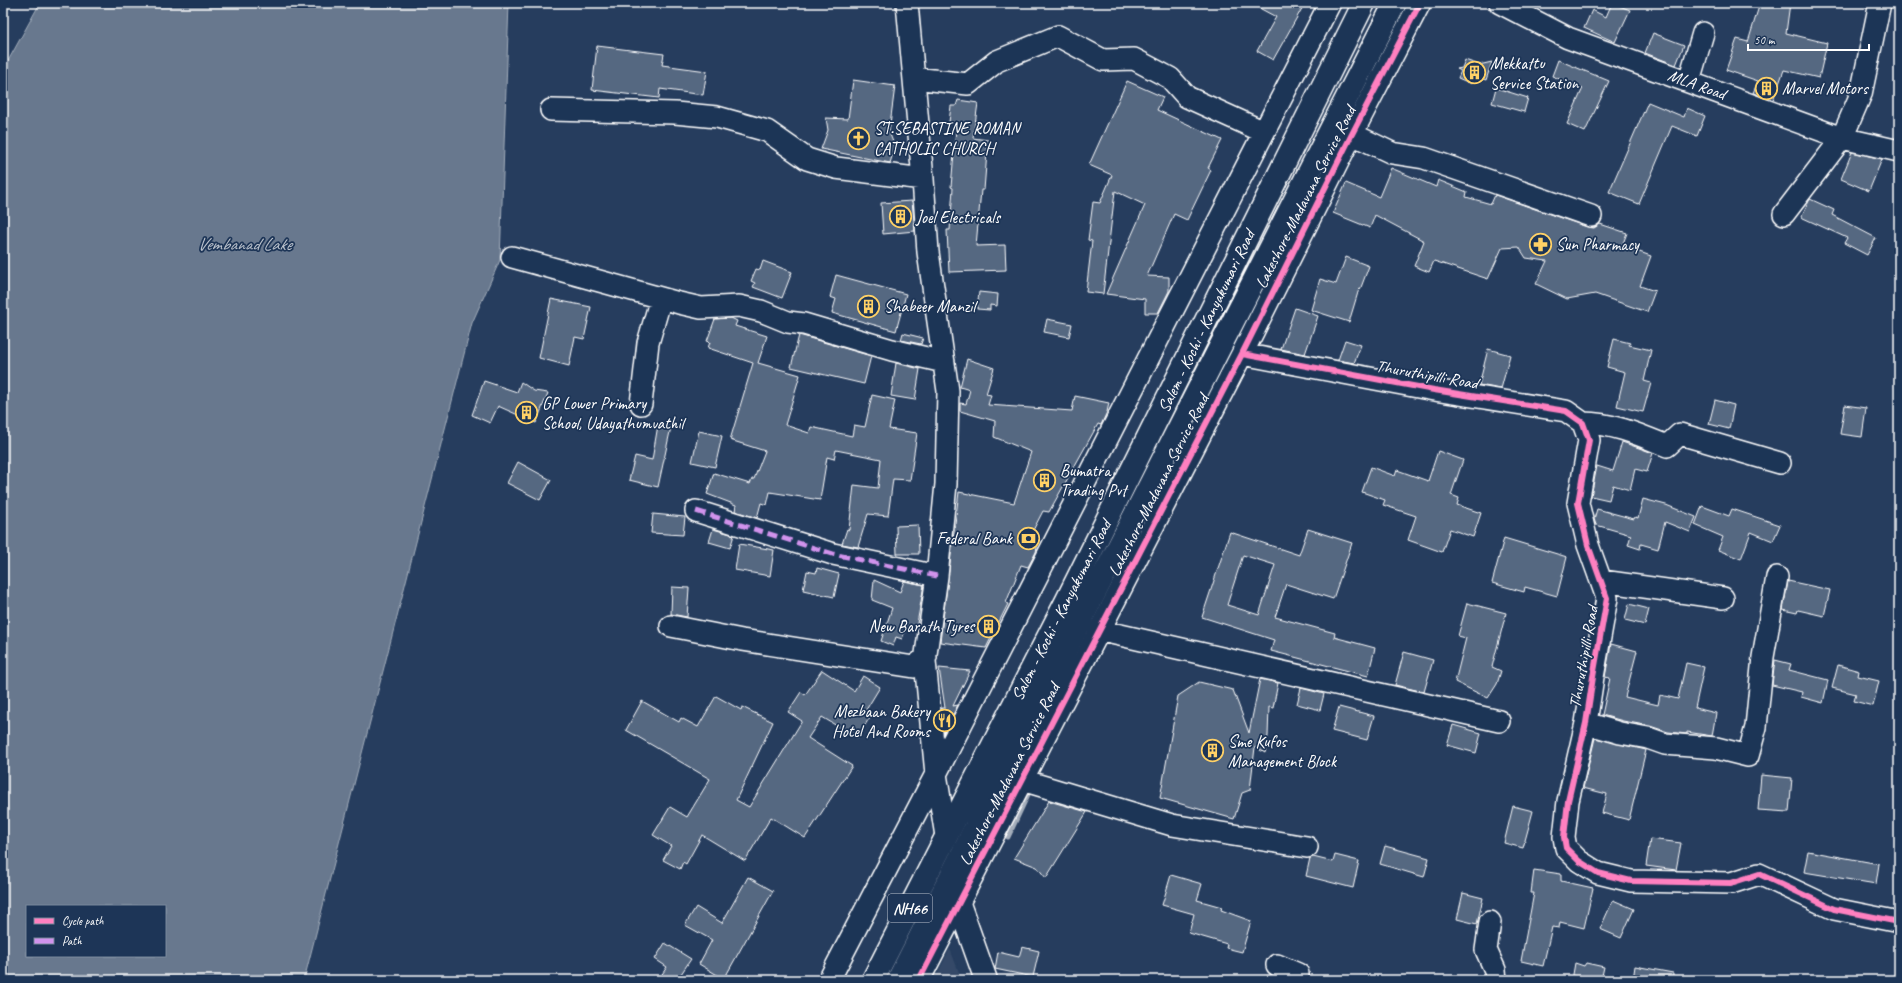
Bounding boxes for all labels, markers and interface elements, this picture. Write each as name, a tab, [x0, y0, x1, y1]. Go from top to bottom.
scale bar	[1748, 26, 1869, 52]
text: 50 m	[1754, 32, 1776, 48]
place label: Mekkattu Service Station	[1490, 53, 1580, 94]
building icon: Mekkattu Service Station	[1461, 60, 1487, 86]
street label: MLA Road	[1665, 64, 1731, 105]
building icon: Marvel Motors	[1753, 75, 1779, 101]
place label: Marvel Motors	[1782, 78, 1870, 99]
street label: Lakeshore-Madavana Service Road	[1250, 101, 1362, 292]
place label: ST.SEBASTINE ROMAN CATHOLIC CHURCH	[874, 118, 1022, 159]
church icon: ST.SEBASTINE ROMAN CATHOLIC CHURCH	[845, 125, 871, 151]
building icon: Joel Electricals	[888, 204, 914, 230]
place label: Joel Electricals	[915, 207, 1001, 228]
street label: Salem - Kochi - Kanyakumari Road	[1153, 225, 1261, 416]
pharmacy icon: Sun Pharmacy	[1528, 231, 1554, 257]
water label: Vembanad Lake	[197, 233, 294, 255]
place label: Sun Pharmacy	[1556, 234, 1640, 255]
building icon: Shabeer Manzil	[856, 293, 882, 319]
place label: Shabeer Manzil	[884, 296, 978, 317]
street label: Thuruthipilli Road	[1374, 355, 1483, 394]
street label: Lakeshore-Madavana Service Road	[1103, 389, 1215, 580]
place label: GP Lower Primary School, Udayathumvathil	[542, 393, 687, 434]
building icon: GP Lower Primary School, Udayathumvathil	[514, 400, 540, 426]
place label: Bumatra Trading Pvt	[1060, 460, 1129, 501]
building icon: Bumatra Trading Pvt	[1031, 467, 1057, 493]
street label: Salem - Kochi - Kanyakumari Road	[1007, 514, 1117, 704]
bank icon: Federal Bank	[1015, 525, 1041, 551]
place label: Federal Bank	[937, 528, 1014, 549]
street label: Thuruthipilli Road	[1564, 601, 1603, 710]
building icon: New Barath Tyres	[976, 613, 1002, 639]
place label: New Barath Tyres	[869, 616, 976, 637]
street label: Lakeshore-Madavana Service Road	[954, 678, 1066, 869]
place label: Mezbaan Bakery Hotel And Rooms	[832, 701, 932, 742]
restaurant icon: Mezbaan Bakery Hotel And Rooms	[932, 708, 958, 734]
place label: Sme Kufos Management Block	[1228, 731, 1338, 772]
building icon: Sme Kufos Management Block	[1199, 738, 1225, 764]
road number: NH66	[888, 894, 932, 922]
legend	[26, 905, 166, 957]
text: Cycle path	[62, 913, 104, 929]
text: Path	[62, 933, 82, 949]

